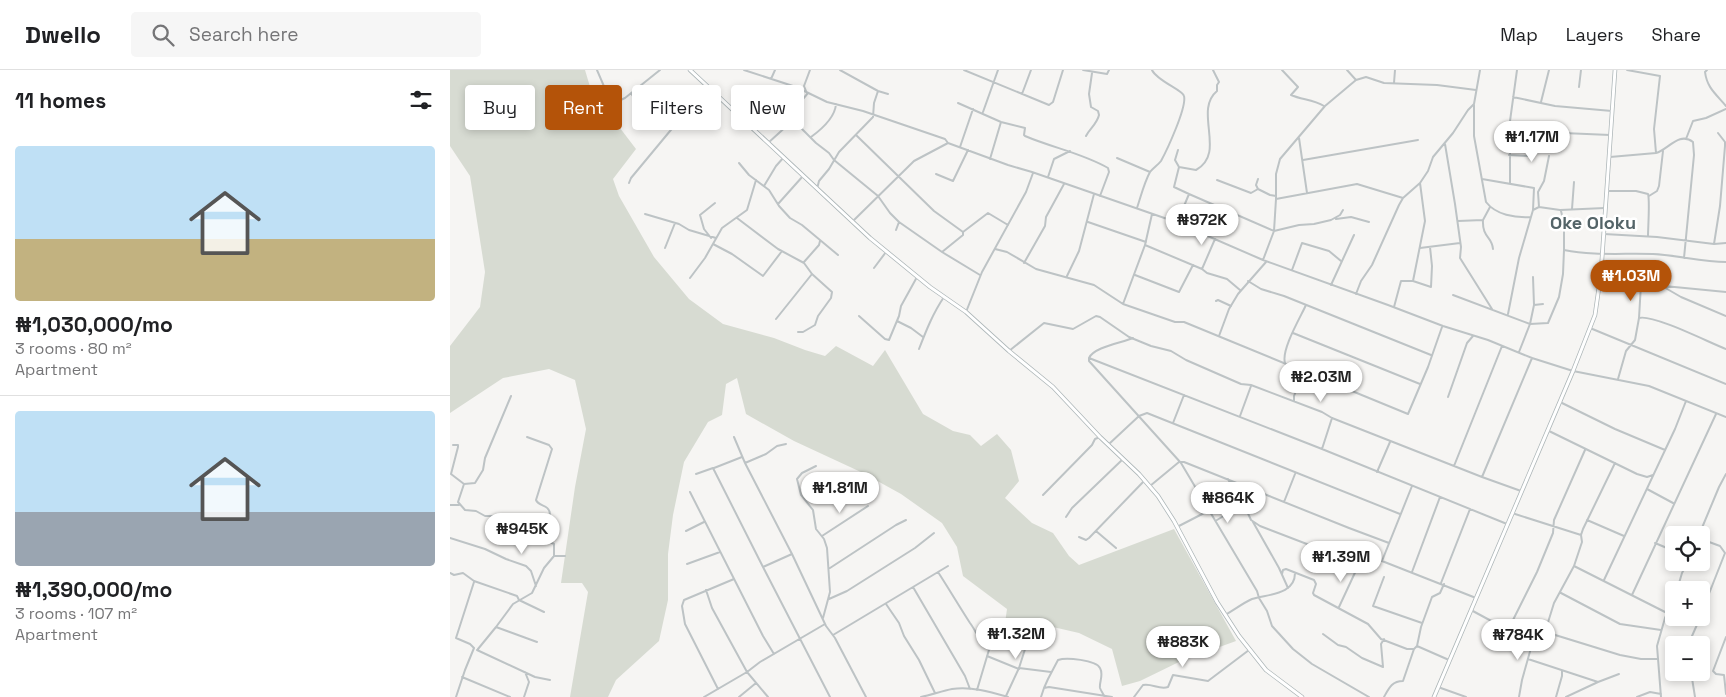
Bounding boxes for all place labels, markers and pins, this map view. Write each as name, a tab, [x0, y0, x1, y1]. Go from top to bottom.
pin: ₦1.17M	[1491, 121, 1573, 163]
pin: ₦972K	[1167, 204, 1237, 246]
pin: ₦1.03M	[1590, 260, 1672, 302]
pin: ₦2.03M	[1280, 360, 1362, 403]
pin: ₦1.81M	[799, 472, 881, 514]
pin: ₦864K	[1193, 482, 1263, 524]
pin: ₦945K	[487, 512, 557, 555]
pin: ₦1.39M	[1300, 540, 1382, 583]
pin: ₦1.32M	[975, 618, 1057, 660]
pin: ₦784K	[1483, 618, 1553, 661]
pin: ₦883K	[1148, 626, 1218, 668]

